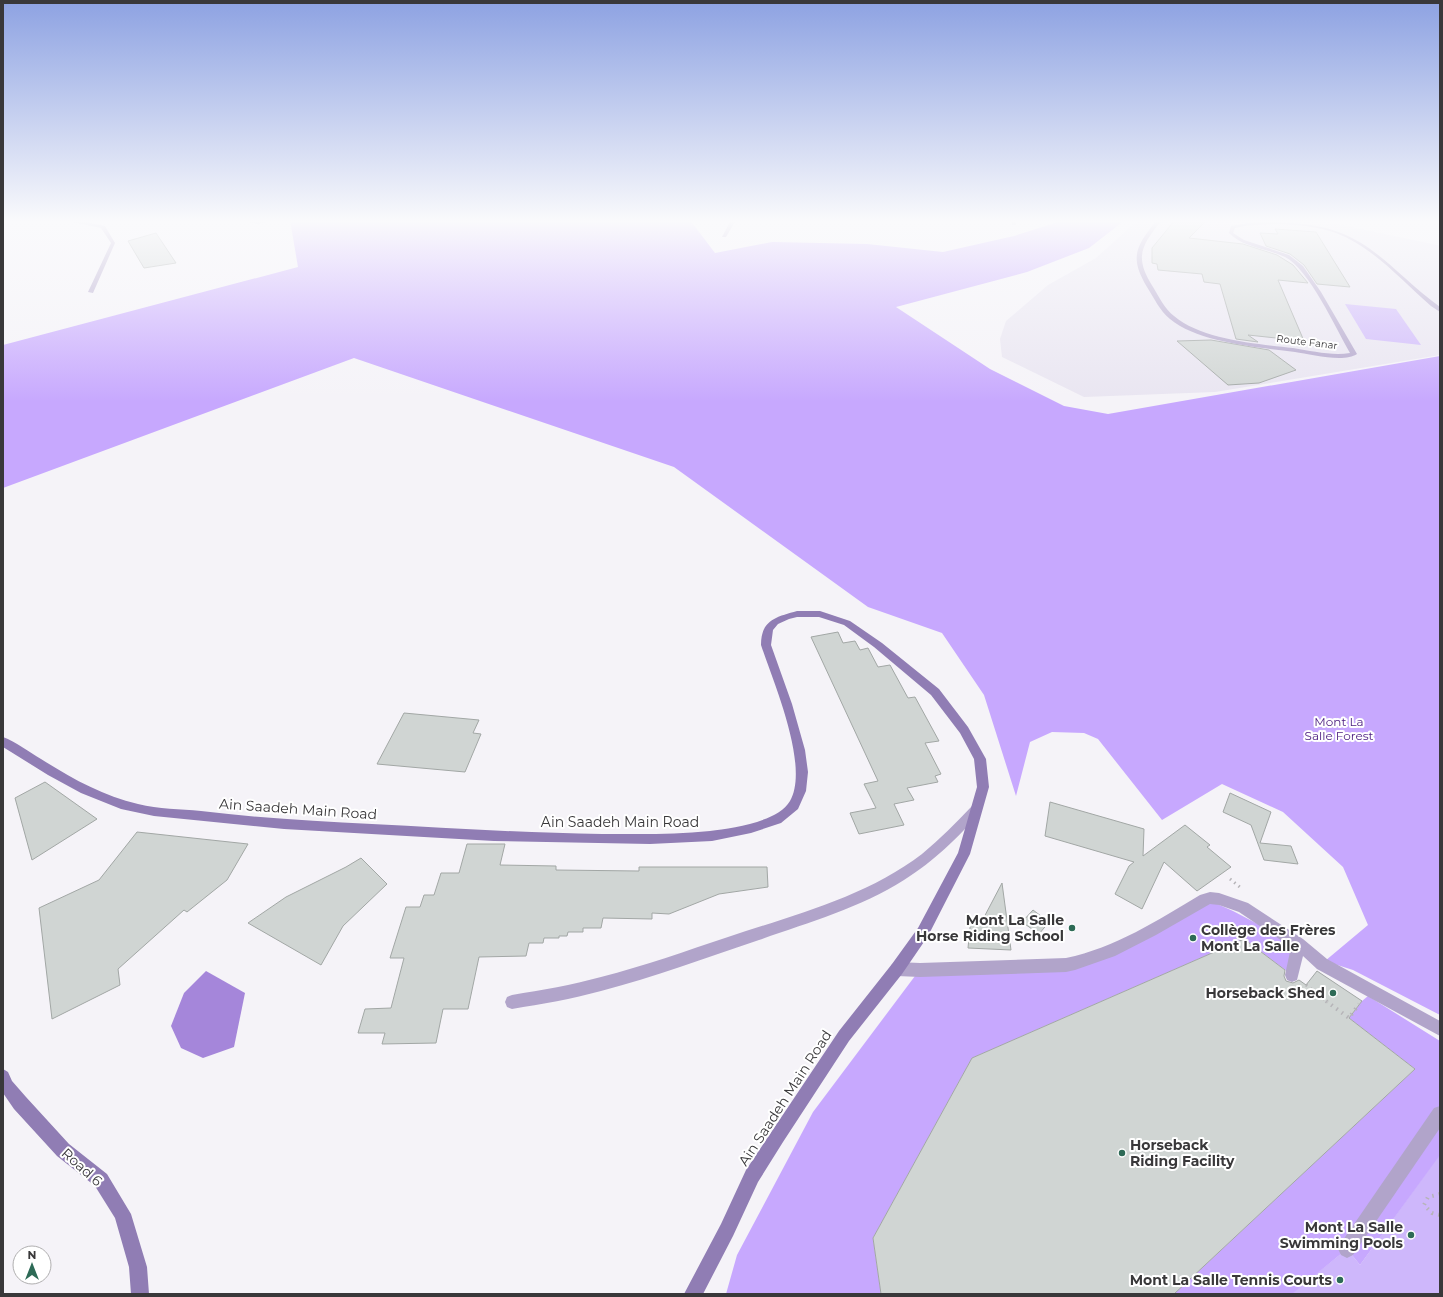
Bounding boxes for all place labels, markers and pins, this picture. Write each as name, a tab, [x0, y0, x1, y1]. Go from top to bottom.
place label: Mont La Salle Horse Riding School	[916, 911, 1064, 945]
place label: Collège des Frères Mont La Salle	[1201, 921, 1336, 955]
marker: Mont La Salle Horse Riding School	[1067, 923, 1077, 933]
marker: Collège des Frères Mont La Salle	[1188, 933, 1198, 943]
place label: Horseback Shed	[1205, 984, 1325, 1002]
marker: Horseback Shed	[1328, 988, 1338, 998]
place label: Horseback Riding Facility	[1130, 1136, 1235, 1170]
marker: Horseback Riding Facility	[1117, 1148, 1127, 1158]
place label: Mont La Salle Swimming Pools	[1280, 1218, 1404, 1252]
marker: Mont La Salle Swimming Pools	[1406, 1230, 1416, 1240]
place label: Mont La Salle Tennis Courts	[1130, 1271, 1333, 1289]
marker: Mont La Salle Tennis Courts	[1335, 1275, 1345, 1285]

